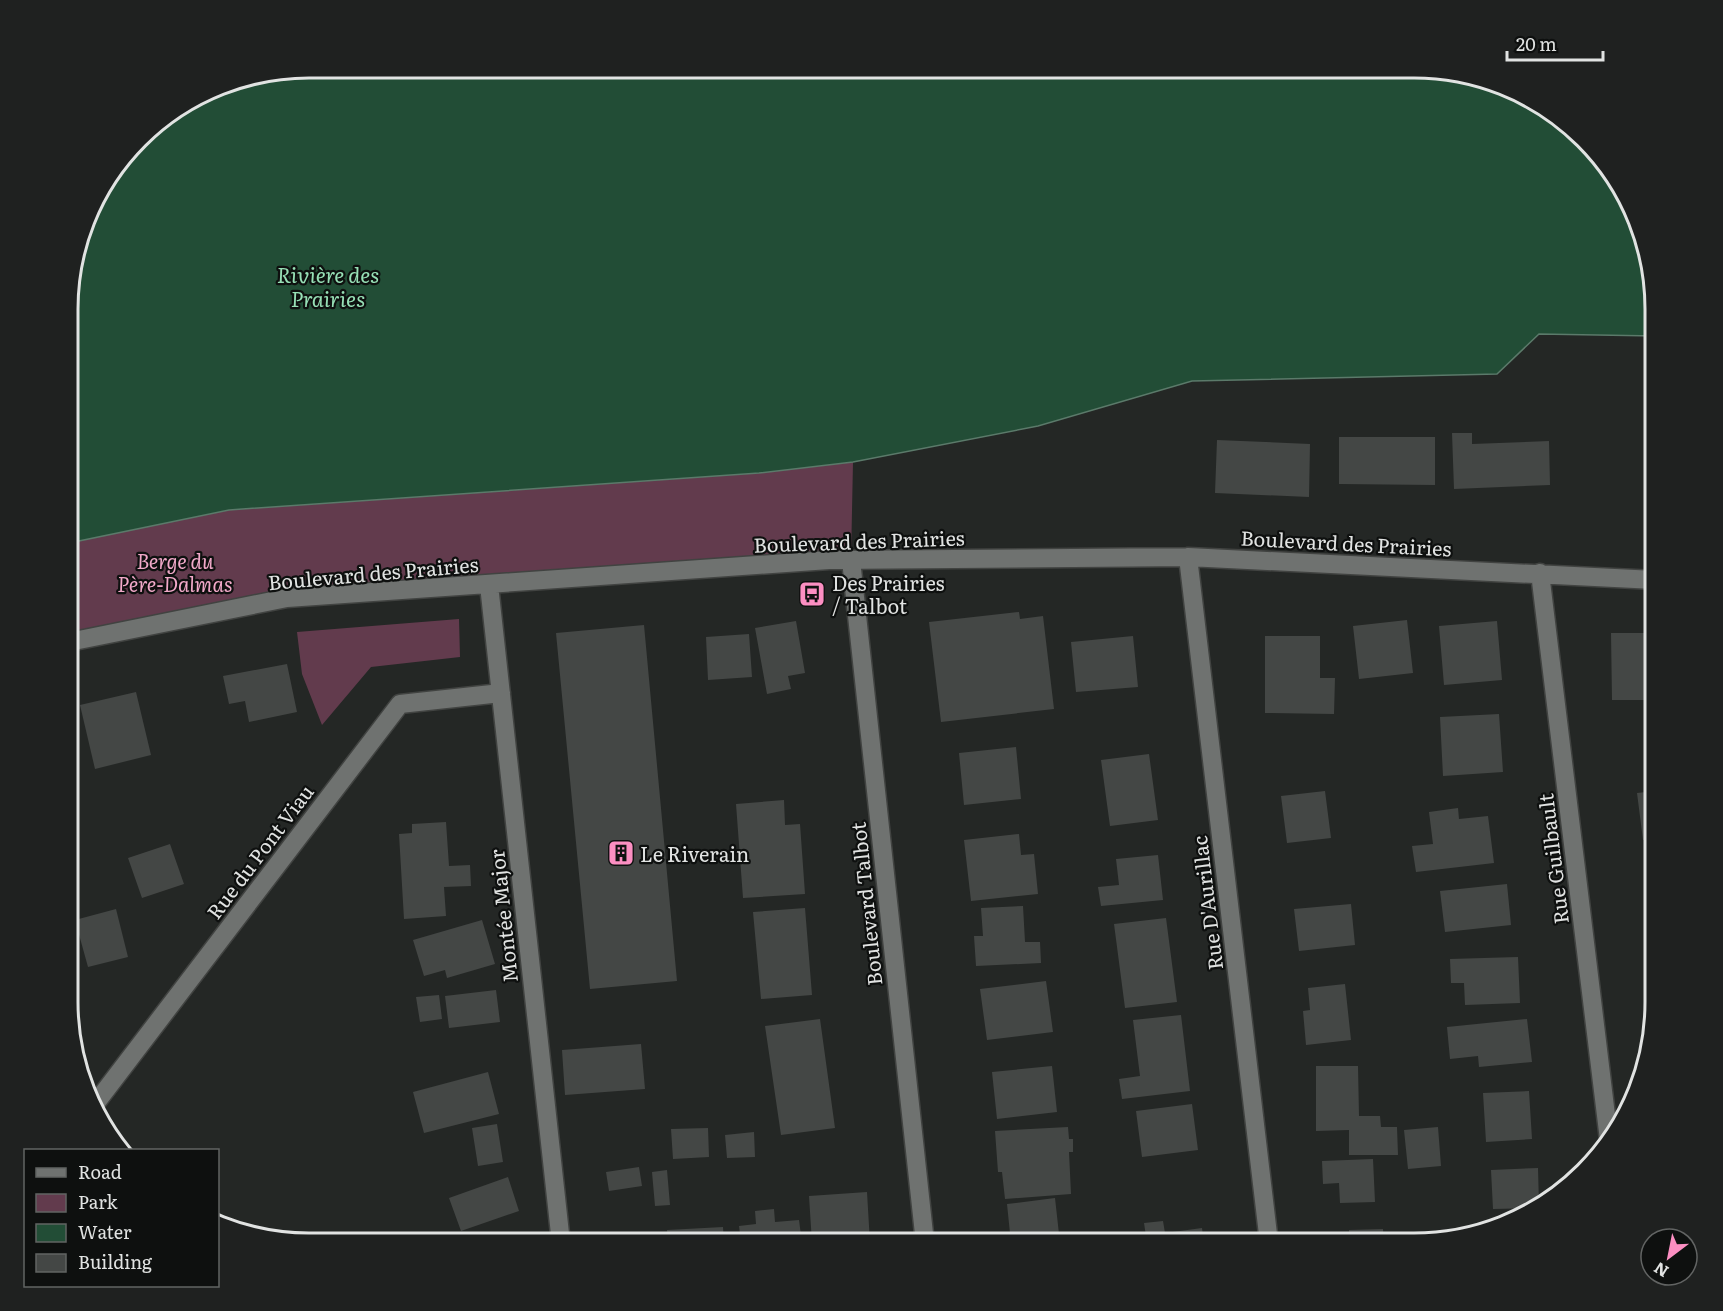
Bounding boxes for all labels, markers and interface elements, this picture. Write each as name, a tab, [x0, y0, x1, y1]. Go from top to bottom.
scale bar	[1507, 24, 1603, 62]
text: 20 m	[1516, 30, 1557, 57]
water label: Rivière des Prairies	[277, 258, 379, 313]
street label: Boulevard des Prairies	[753, 521, 965, 559]
street label: Boulevard des Prairies	[1240, 521, 1452, 563]
park label: Berge du Père-Dalmas	[117, 545, 233, 598]
street label: Boulevard des Prairies	[267, 548, 479, 596]
place label: Des Prairies / Talbot	[832, 567, 945, 620]
bus stop icon: Des Prairies / Talbot	[797, 579, 827, 609]
street label: Rue du Pont Viau	[198, 777, 320, 925]
street label: Rue Guilbault	[1529, 792, 1575, 926]
street label: Boulevard Talbot	[842, 821, 888, 987]
street label: Rue D'Aurillac	[1183, 834, 1229, 972]
building icon: Le Riverain	[606, 838, 636, 868]
place label: Le Riverain	[640, 838, 749, 868]
street label: Montée Major	[480, 847, 524, 984]
legend	[24, 1149, 219, 1287]
text: Road	[78, 1158, 122, 1185]
text: Park	[78, 1188, 119, 1215]
text: Water	[78, 1218, 132, 1245]
north arrow	[1639, 1227, 1699, 1287]
text: Building	[78, 1248, 153, 1275]
text: N	[1648, 1257, 1673, 1284]

